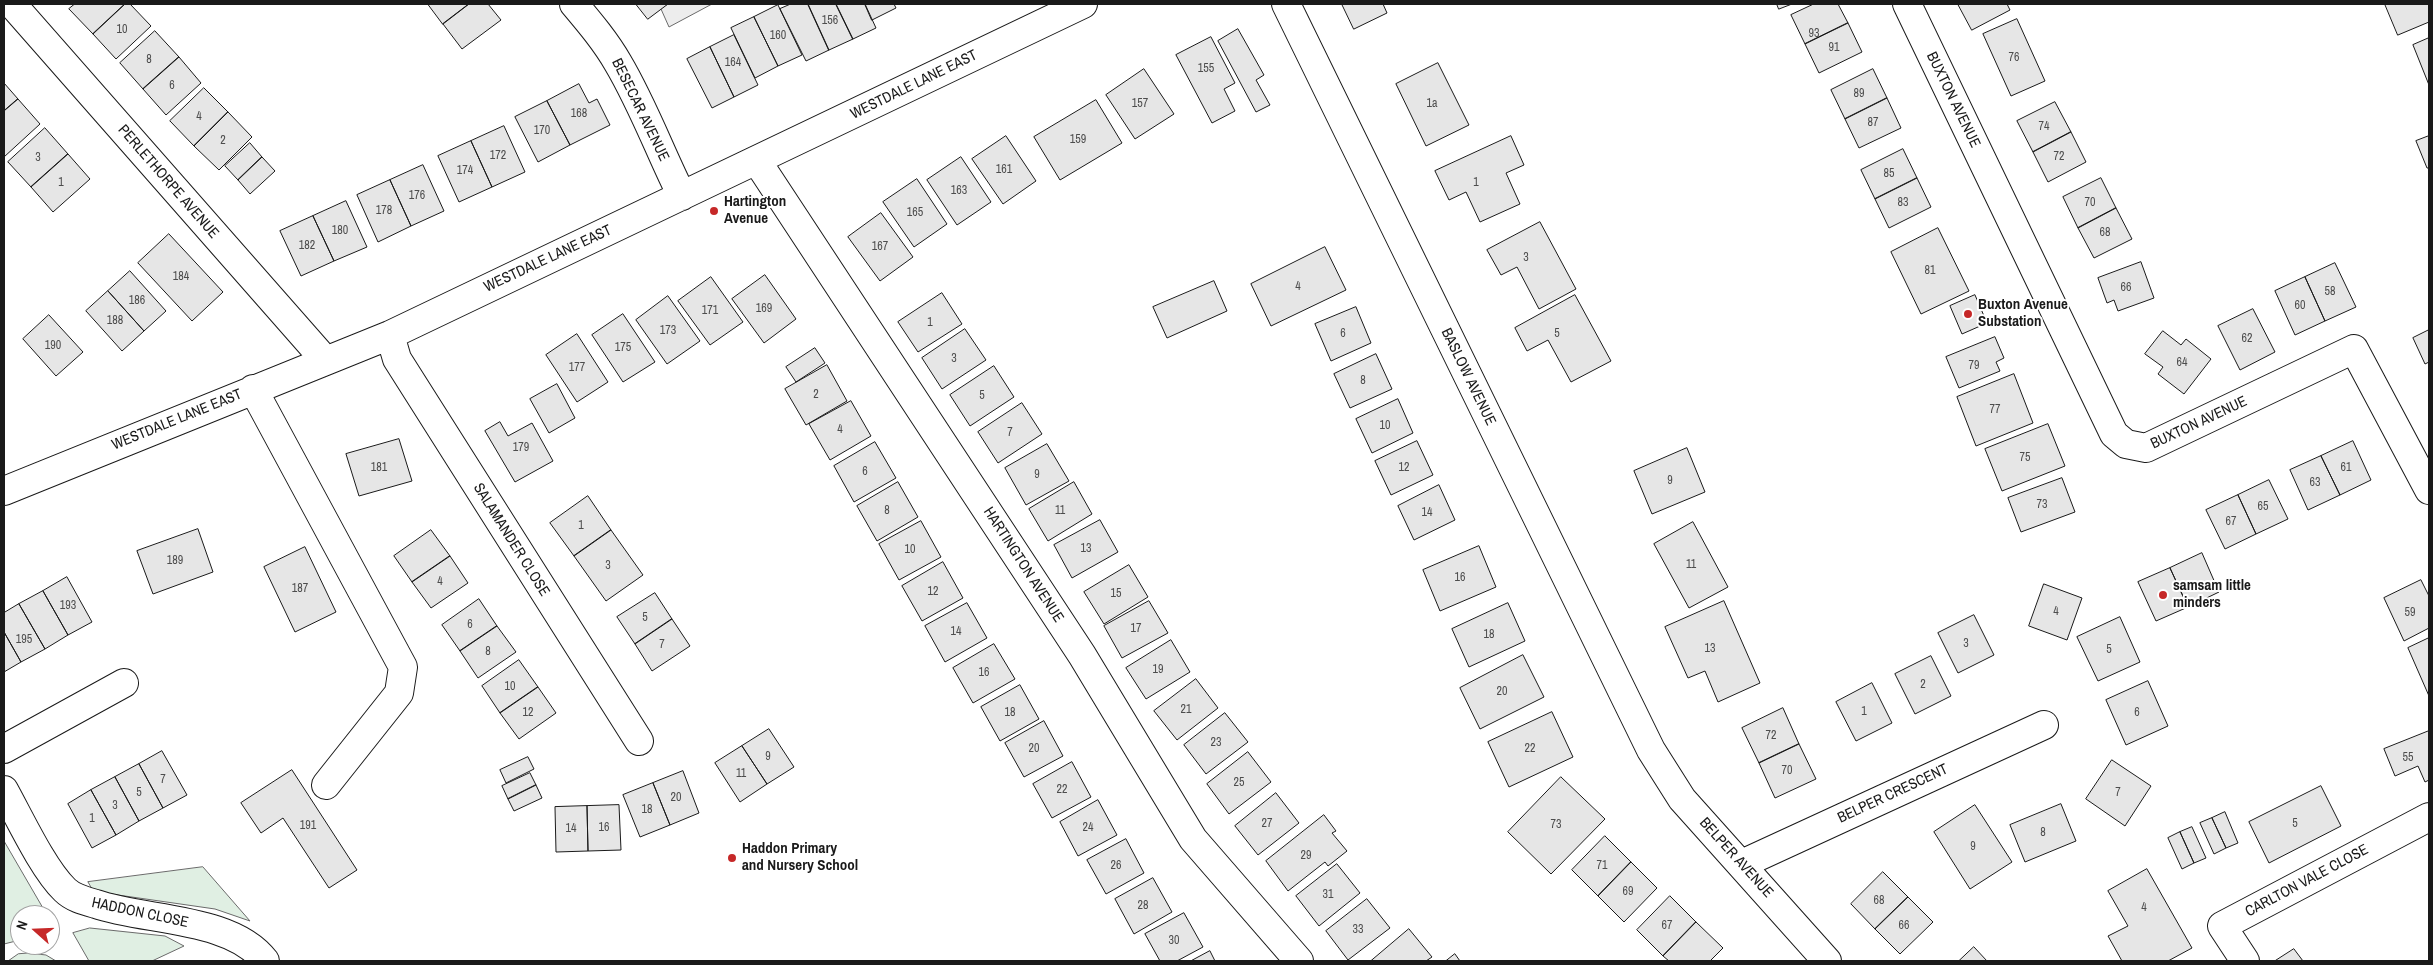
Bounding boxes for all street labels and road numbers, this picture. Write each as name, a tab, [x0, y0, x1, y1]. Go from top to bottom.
street label: WESTDALE LANE EAST	[848, 46, 980, 124]
street label: BUXTON AVENUE	[1922, 49, 1984, 151]
street label: BESECAR AVENUE	[607, 56, 673, 164]
street label: PERLETHORPE AVENUE	[114, 121, 222, 243]
street label: WESTDALE LANE EAST	[481, 222, 615, 296]
street label: BASLOW AVENUE	[1437, 326, 1499, 428]
street label: WESTDALE LANE EAST	[109, 386, 245, 454]
street label: BUXTON AVENUE	[2148, 393, 2250, 453]
street label: SALAMANDER CLOSE	[469, 480, 553, 600]
street label: HARTINGTON AVENUE	[979, 504, 1067, 626]
street label: BELPER CRESCENT	[1835, 761, 1951, 827]
street label: BELPER AVENUE	[1695, 814, 1777, 902]
street label: CARLTON VALE CLOSE	[2242, 841, 2372, 921]
street label: HADDON CLOSE	[90, 894, 190, 932]

